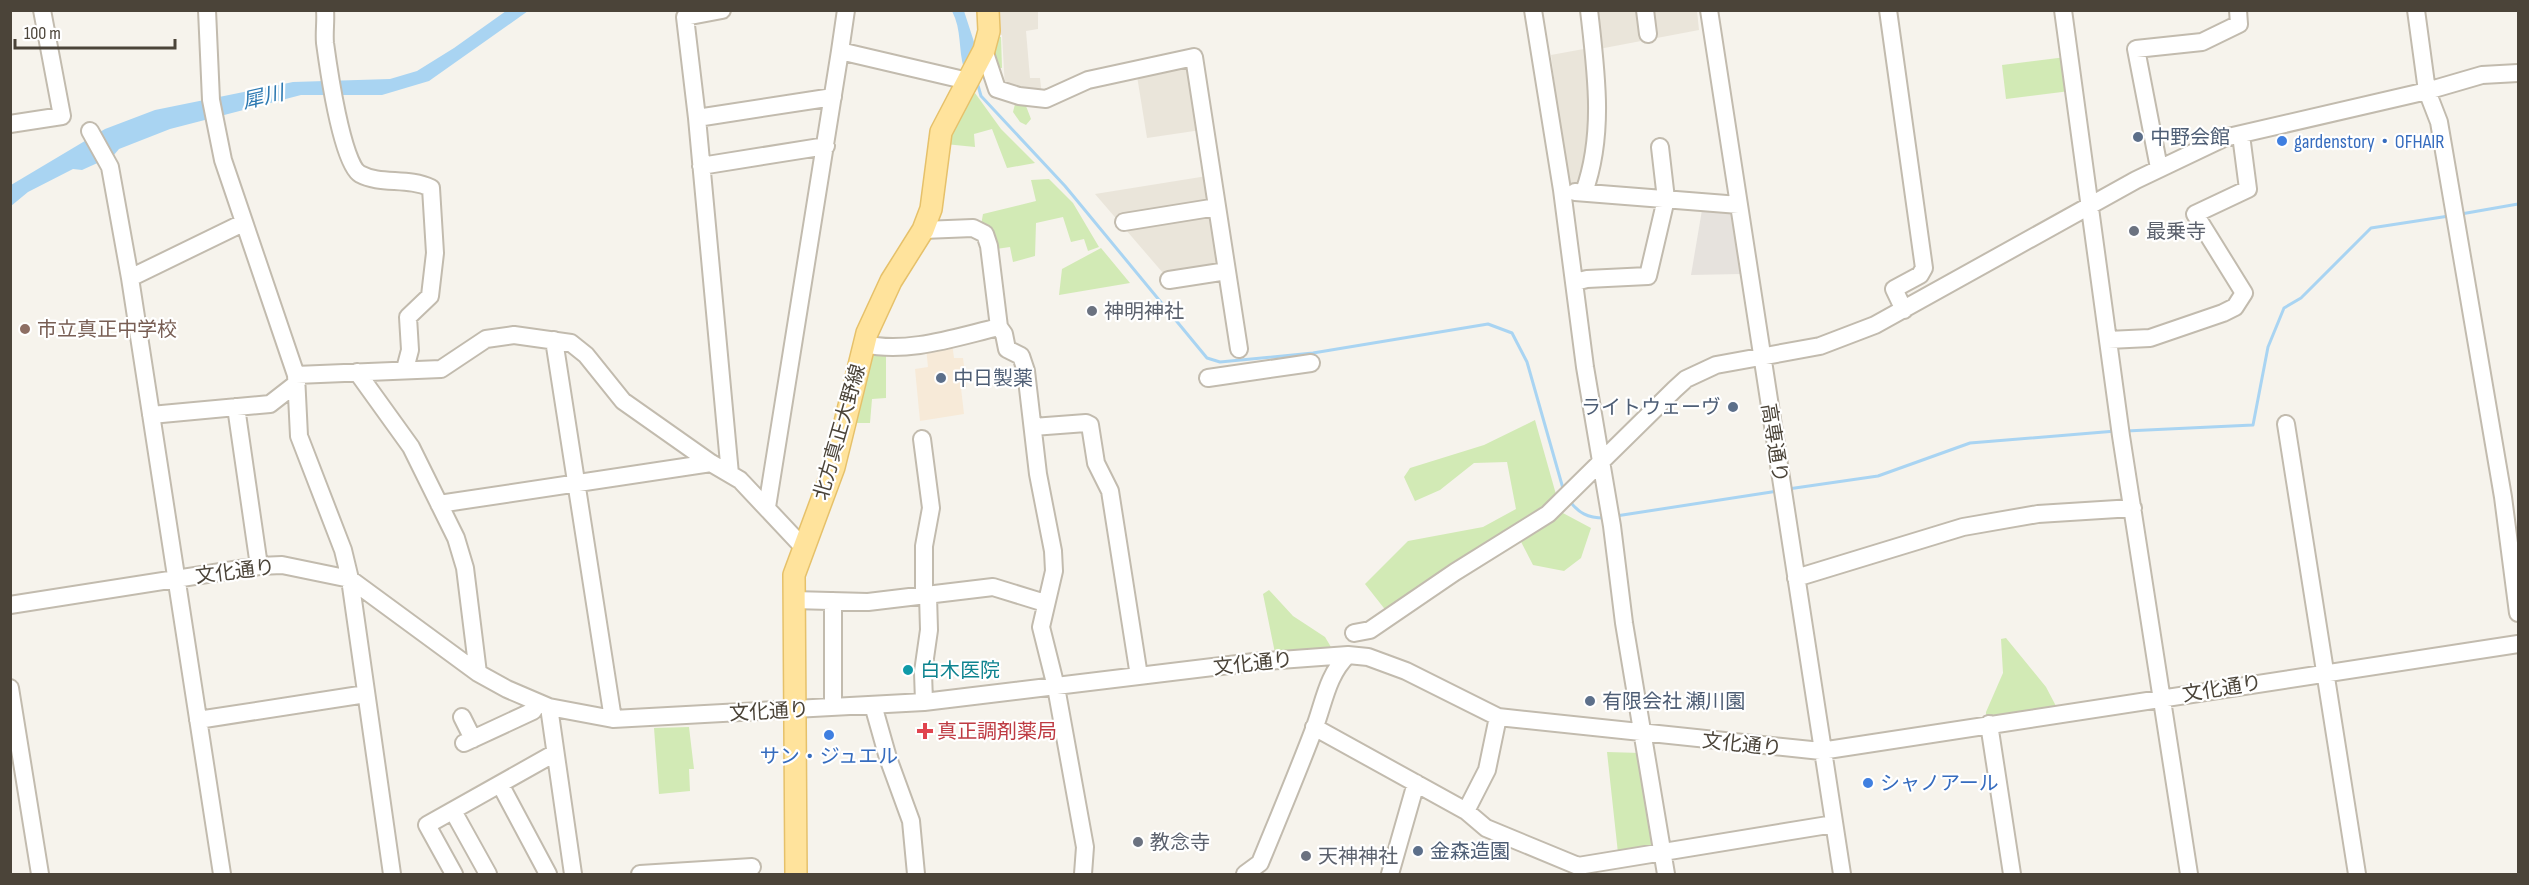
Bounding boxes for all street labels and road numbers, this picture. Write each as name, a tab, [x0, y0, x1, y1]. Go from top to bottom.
street label: 北方真正大野線	[809, 362, 871, 503]
street label: 高専通り	[1756, 402, 1792, 485]
street label: 文化通り	[194, 555, 276, 589]
street label: 文化通り	[1212, 648, 1294, 680]
street label: 文化通り	[2181, 671, 2264, 707]
street label: 文化通り	[728, 698, 810, 726]
street label: 文化通り	[1701, 729, 1783, 761]

